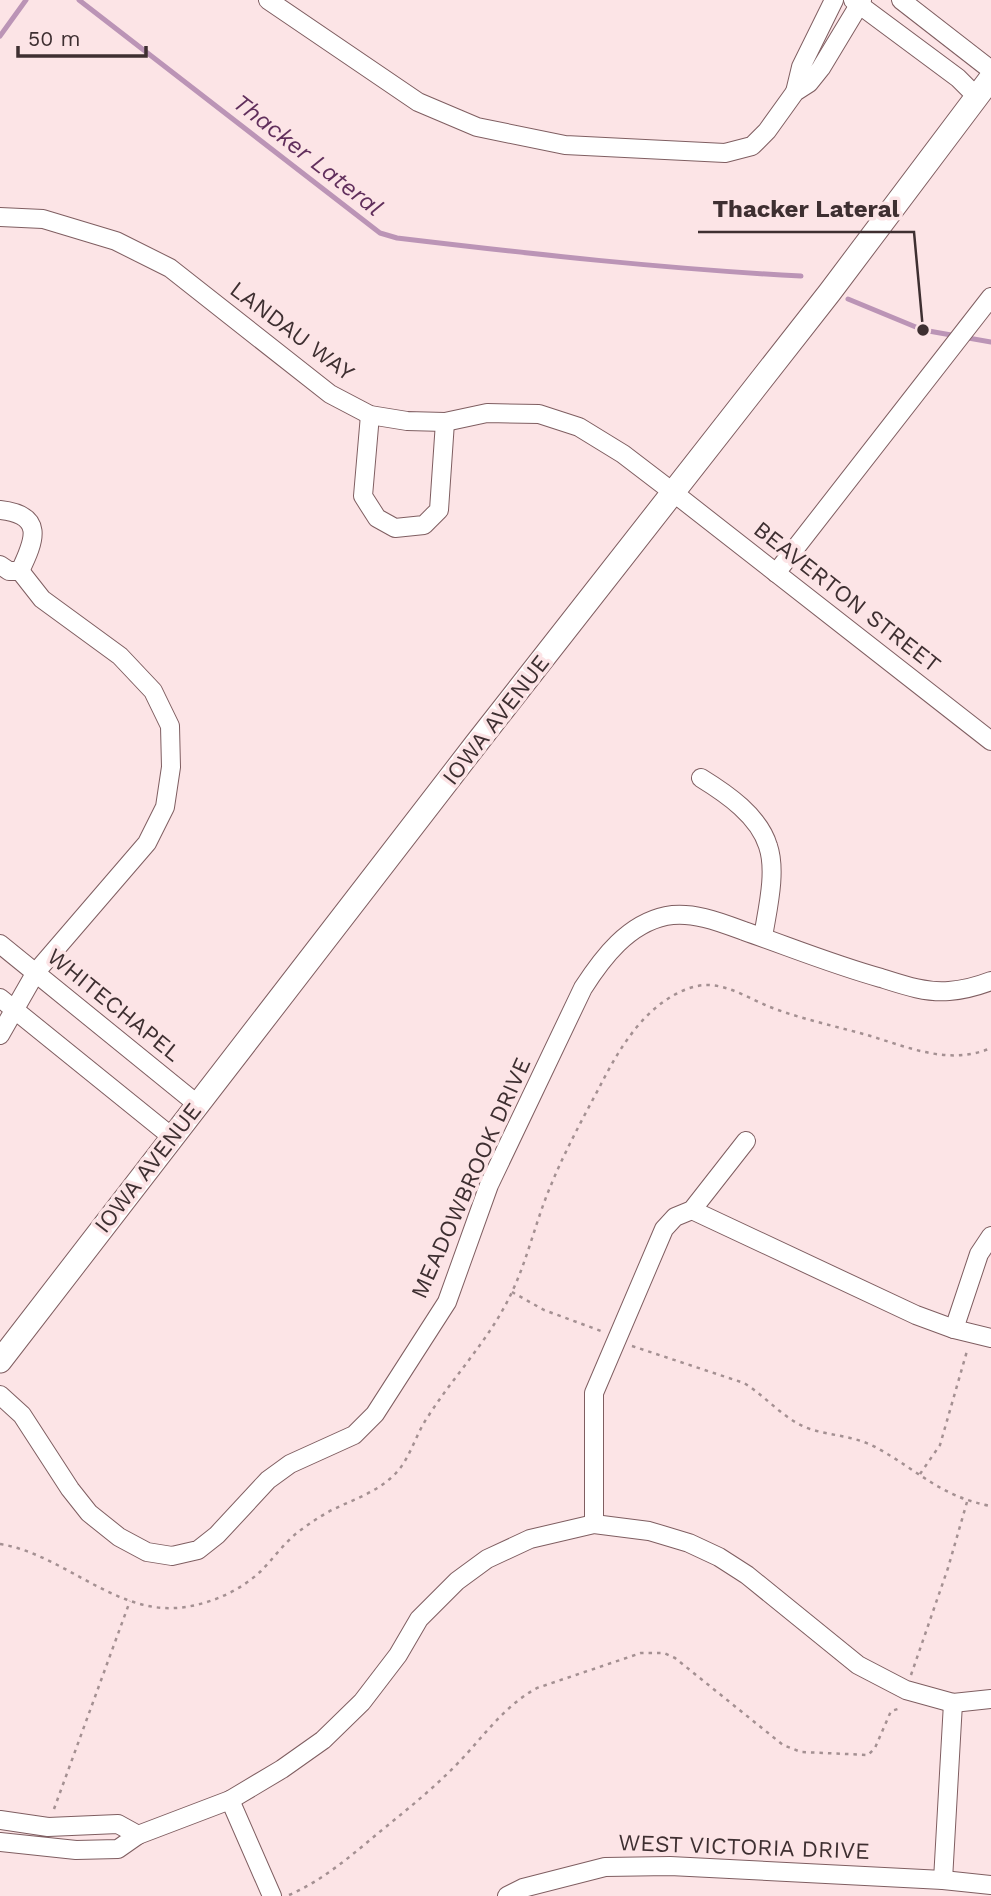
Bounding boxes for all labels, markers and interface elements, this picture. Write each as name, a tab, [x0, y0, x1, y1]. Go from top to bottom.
scale bar	[18, 14, 145, 58]
text: 50 m	[28, 26, 80, 51]
water label: Thacker Lateral	[228, 88, 388, 222]
callout: Thacker Lateral	[698, 187, 914, 232]
text: Thacker Lateral	[713, 195, 900, 223]
street label: LANDAU WAY	[225, 276, 359, 386]
street label: BEAVERTON STREET	[748, 516, 946, 678]
street label: IOWA AVENUE	[437, 650, 555, 790]
street label: WHITECHAPEL	[42, 943, 187, 1067]
street label: MEADOWBROOK DRIVE	[406, 1053, 536, 1303]
street label: IOWA AVENUE	[89, 1098, 207, 1238]
street label: WEST VICTORIA DRIVE	[618, 1829, 870, 1865]

